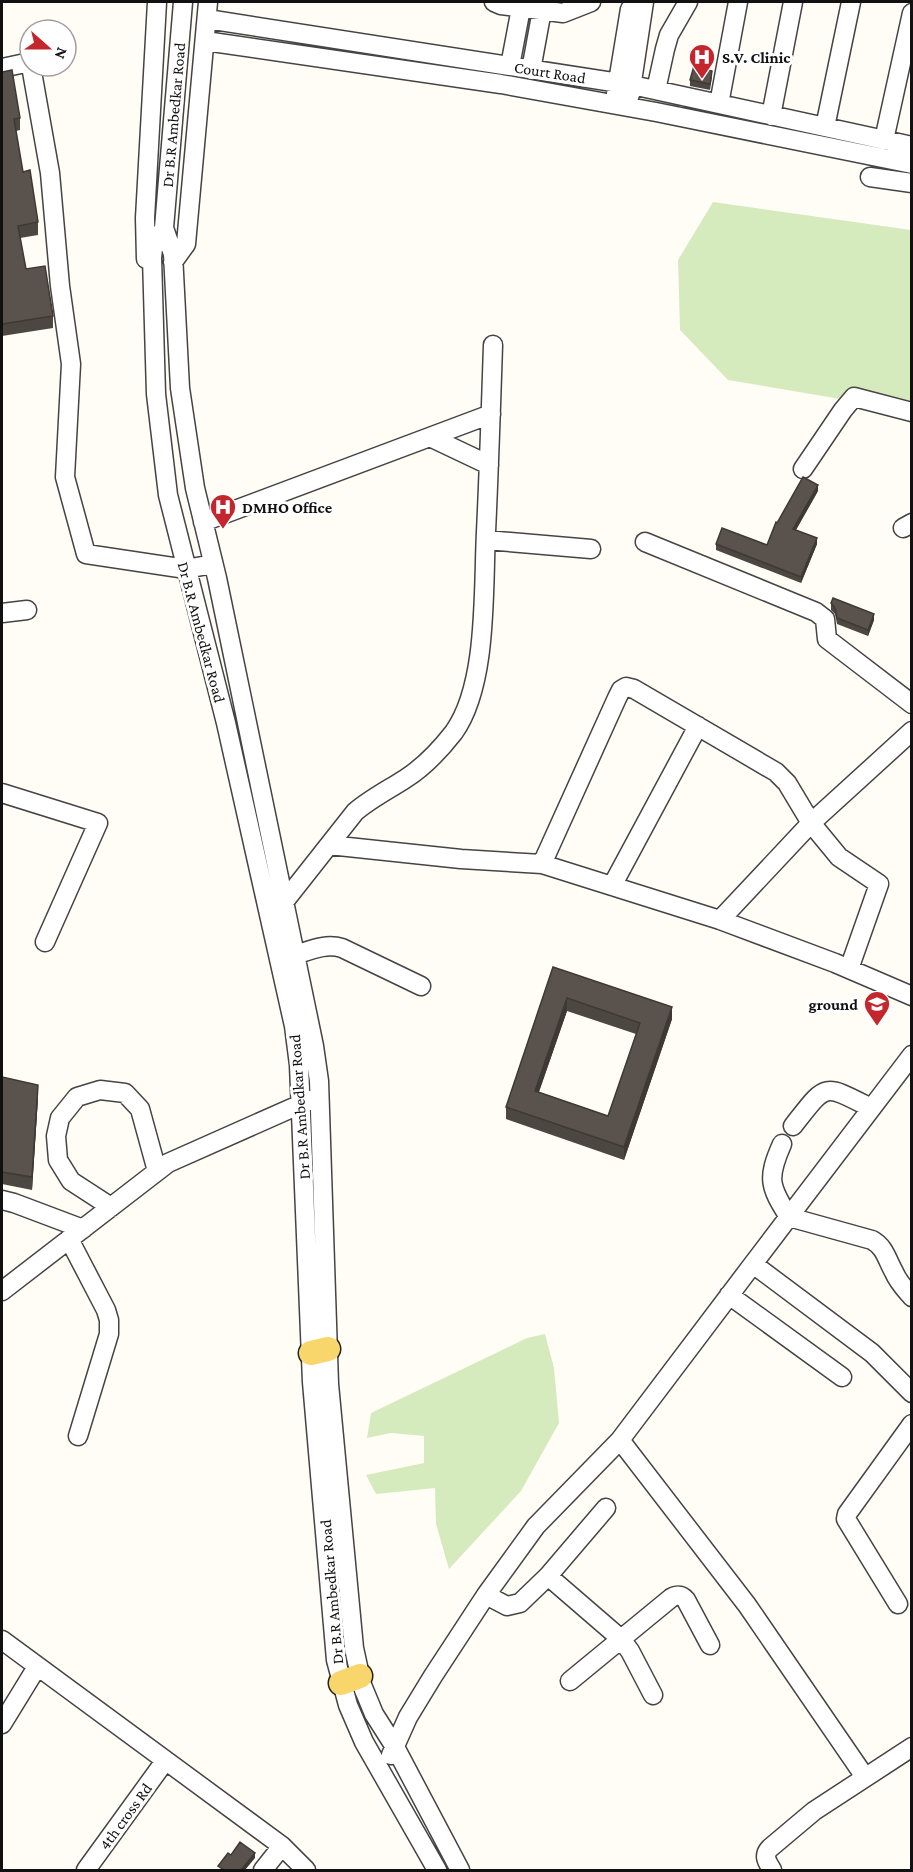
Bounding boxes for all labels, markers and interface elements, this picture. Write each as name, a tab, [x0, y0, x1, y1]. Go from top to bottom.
north arrow	[18, 18, 78, 78]
street label: Dr B.R Ambedkar Road	[159, 41, 188, 188]
hospital icon: S.V. Clinic	[687, 42, 717, 80]
text: N	[52, 45, 71, 61]
place label: S.V. Clinic	[722, 49, 791, 66]
street label: Court Road	[513, 58, 587, 87]
hospital icon: DMHO Office	[208, 492, 238, 530]
place label: DMHO Office	[242, 499, 333, 516]
street label: Dr B.R Ambedkar Road	[175, 560, 229, 705]
school or university icon: ground	[862, 989, 892, 1027]
place label: ground	[809, 996, 858, 1013]
street label: Dr B.R Ambedkar Road	[286, 1033, 313, 1180]
street label: Dr B.R Ambedkar Road	[317, 1518, 346, 1665]
street label: 4th cross Rd	[96, 1779, 155, 1853]

